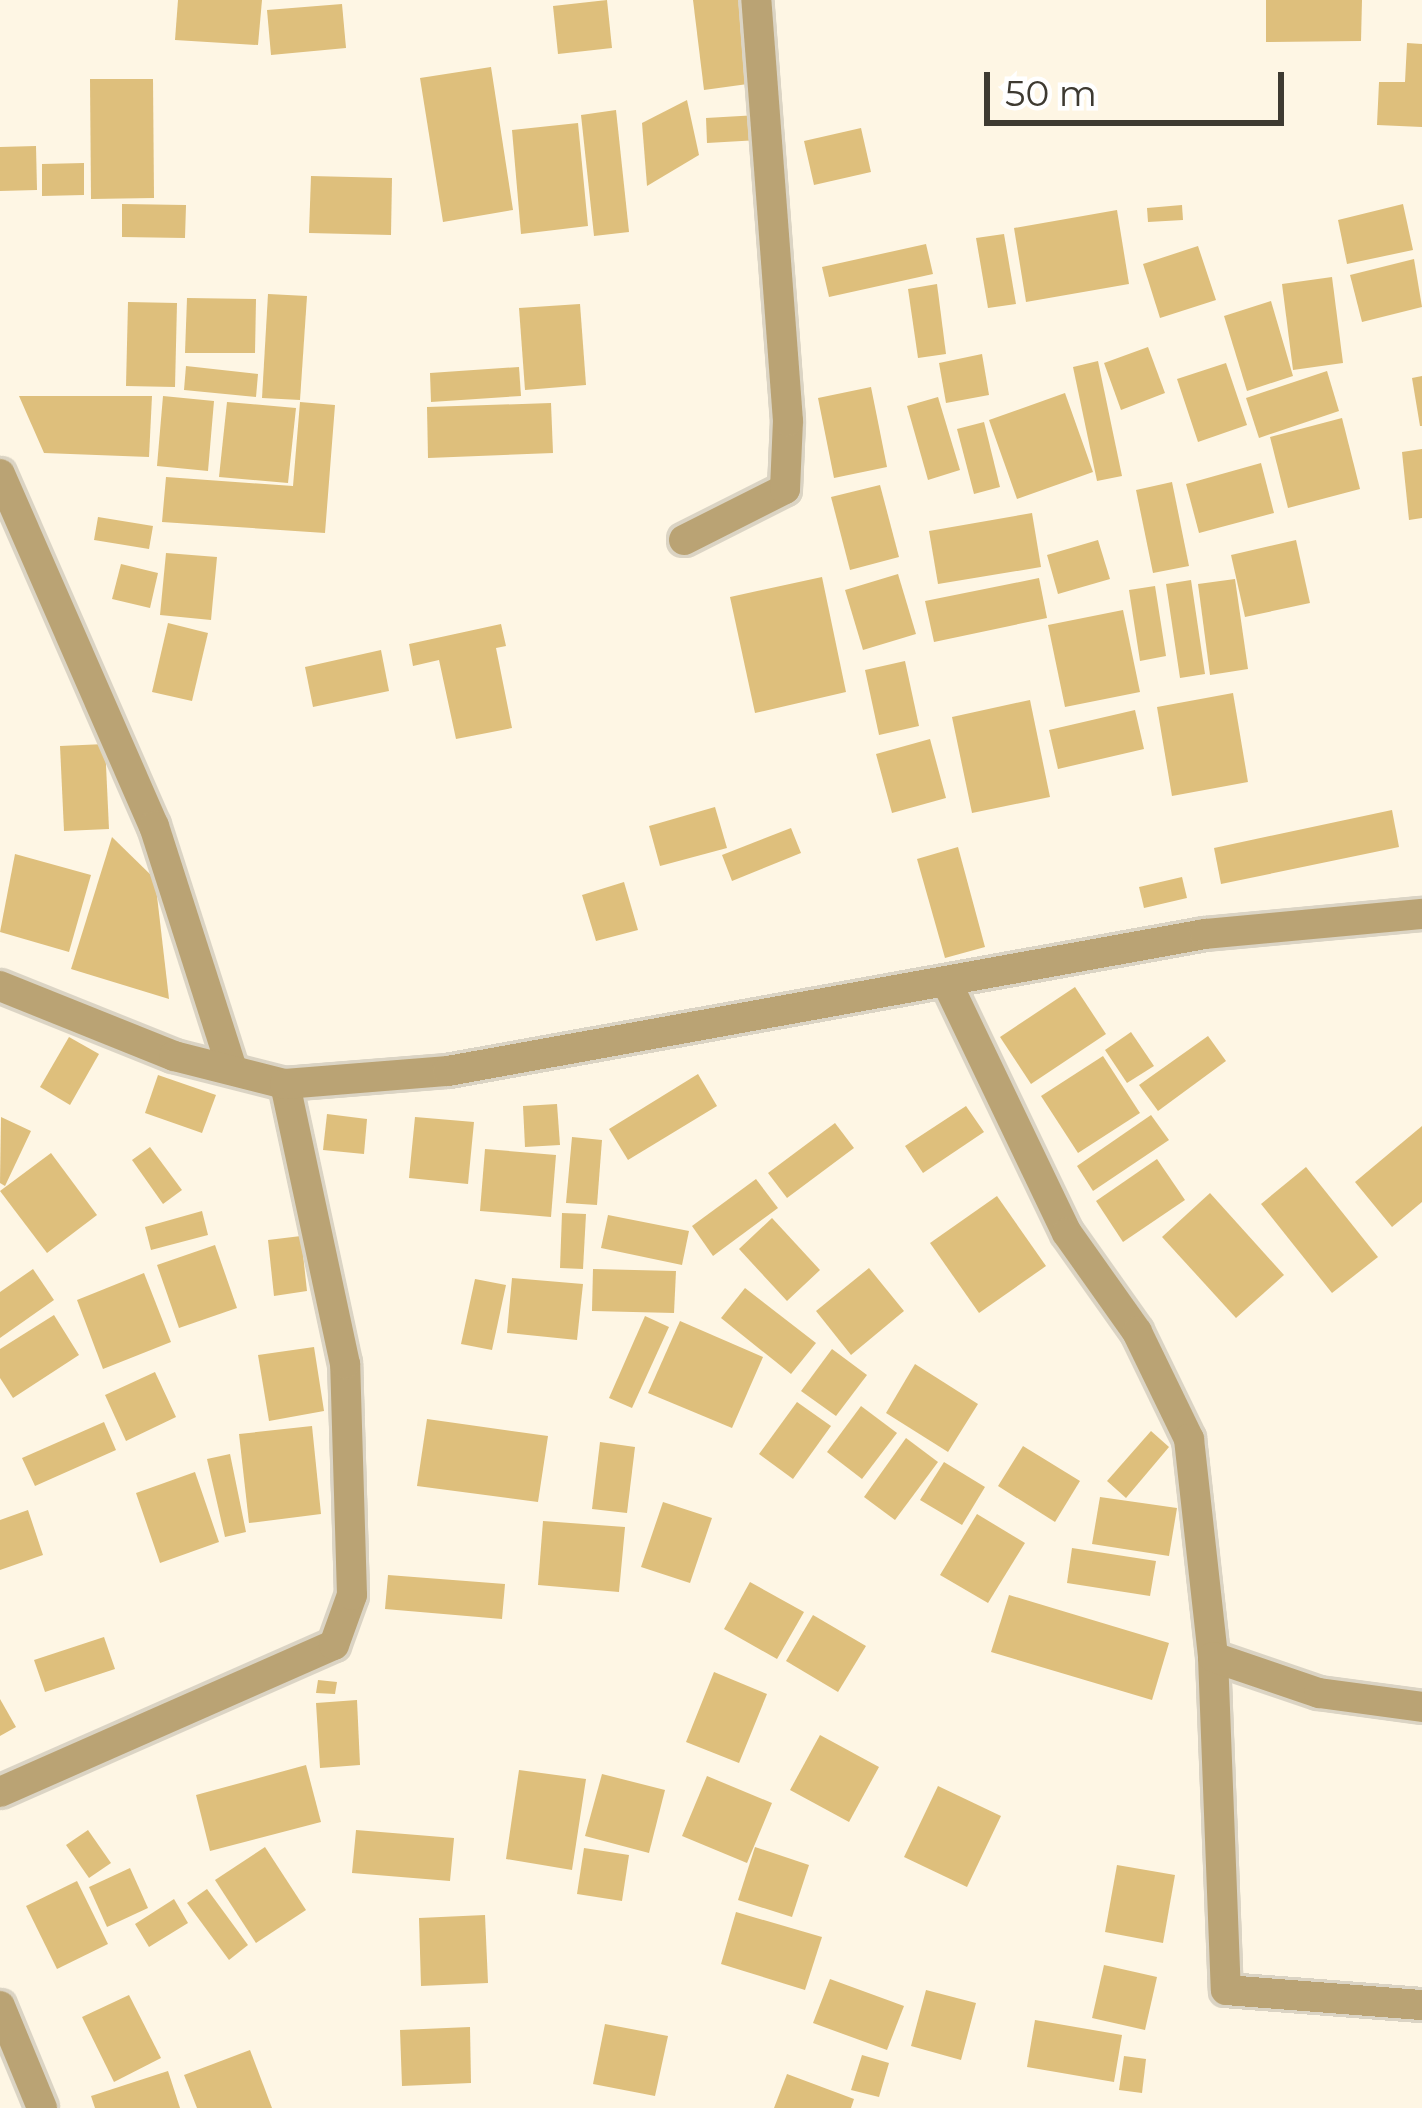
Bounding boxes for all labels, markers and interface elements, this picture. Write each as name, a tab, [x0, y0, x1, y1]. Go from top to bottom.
scale bar	[990, 48, 1290, 122]
text: 50 m	[1005, 71, 1097, 115]

